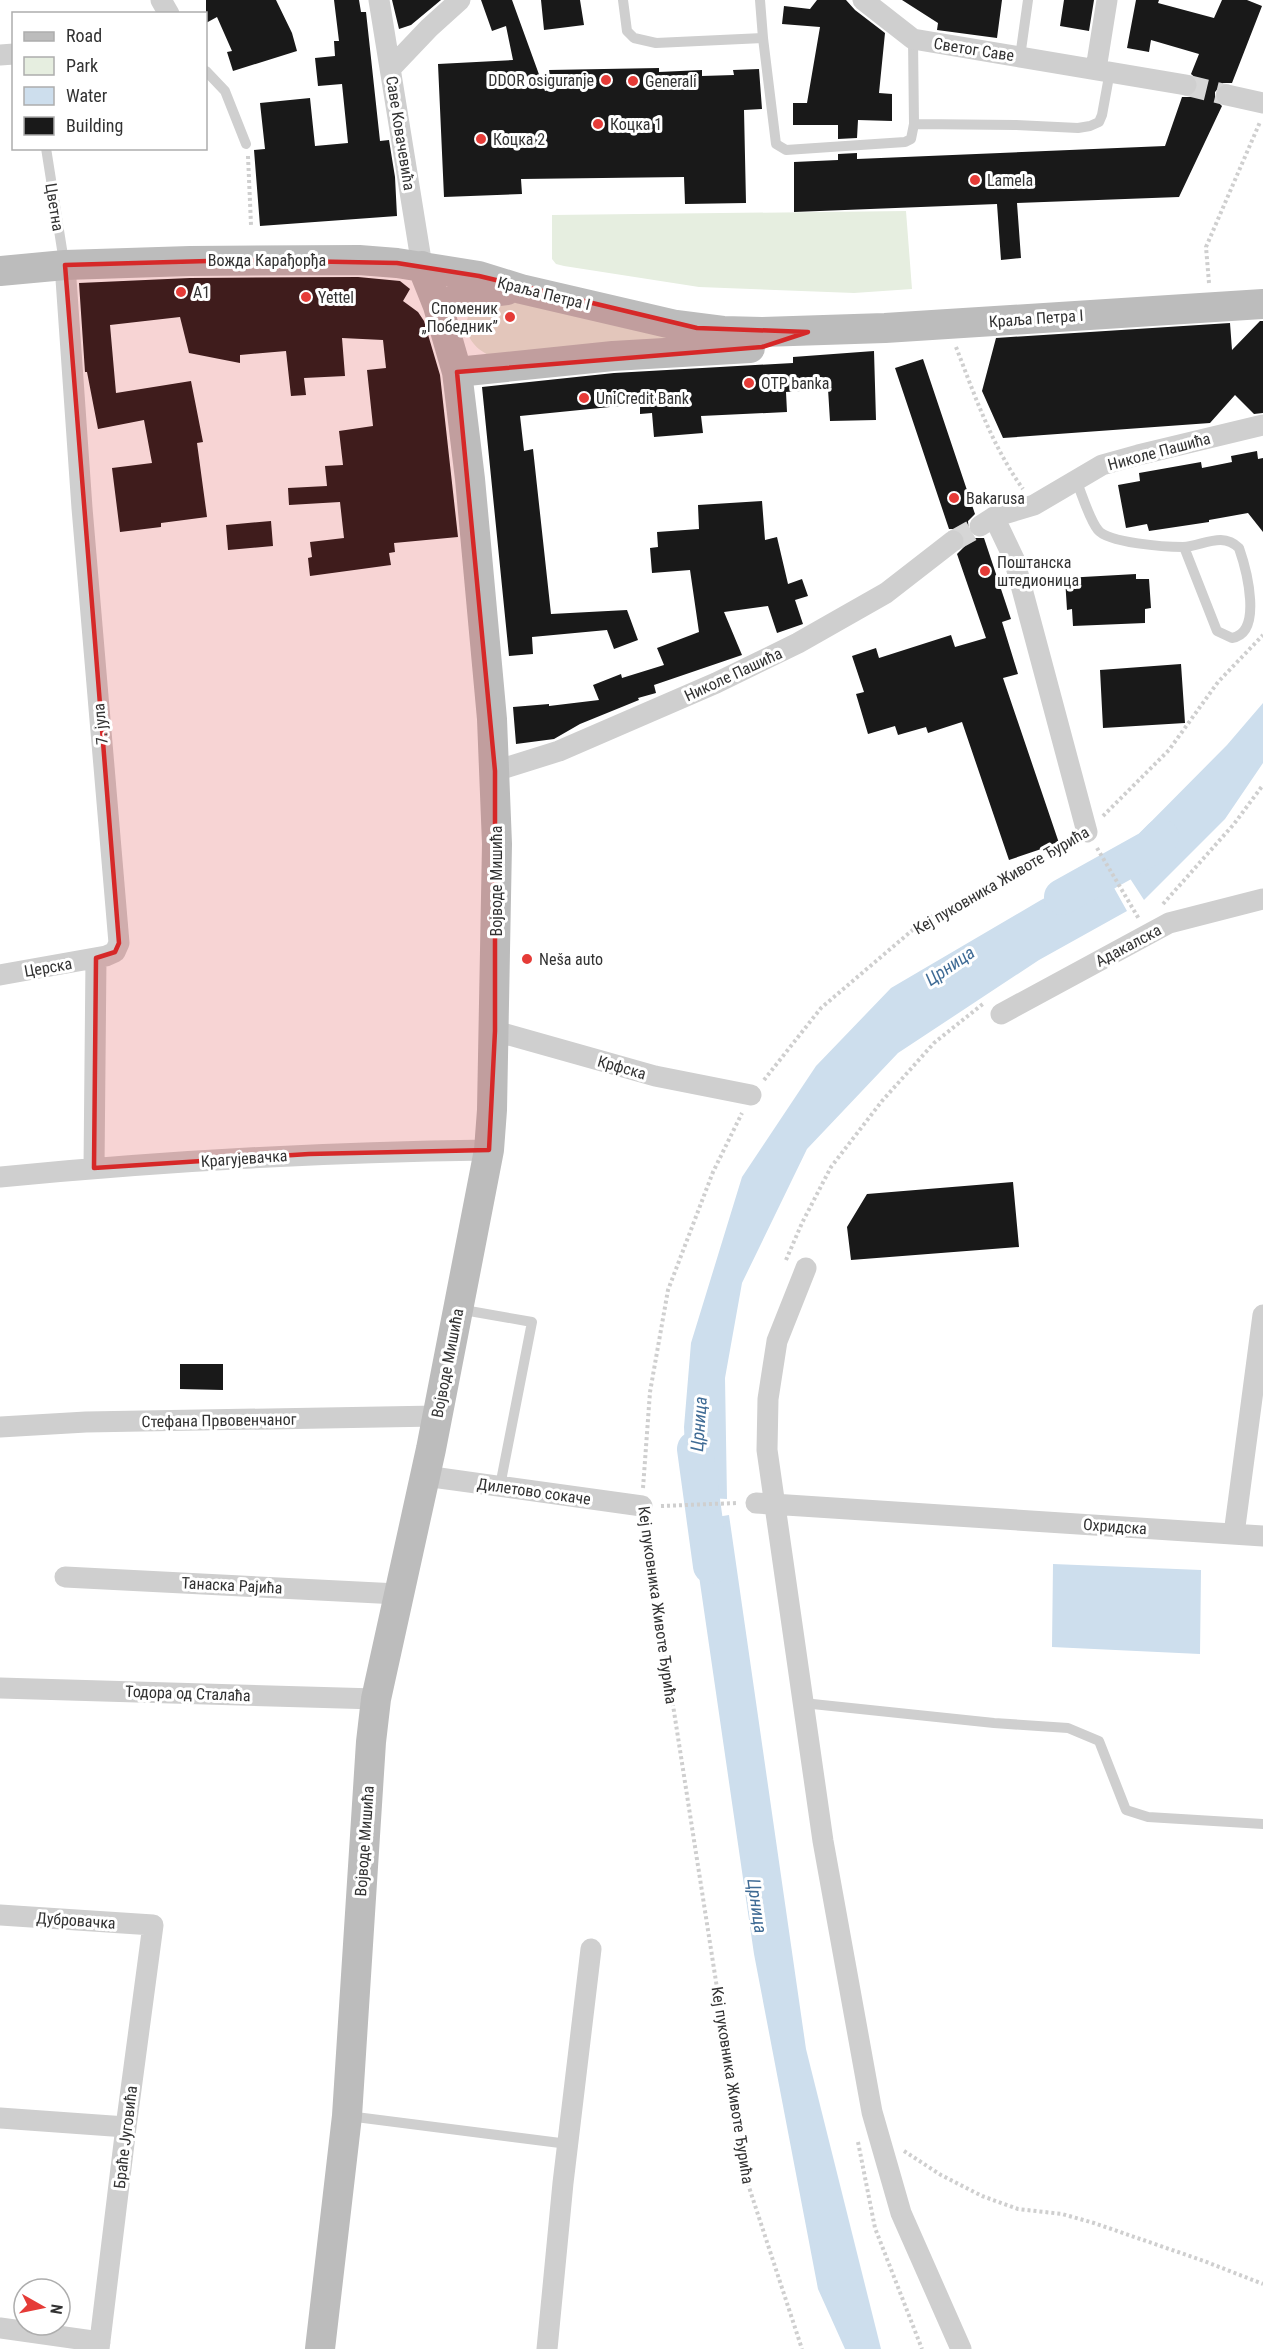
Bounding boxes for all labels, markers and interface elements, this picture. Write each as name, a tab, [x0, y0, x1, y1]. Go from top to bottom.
legend	[12, 12, 207, 150]
text: Road	[66, 25, 102, 46]
street label: Светог Саве	[932, 34, 1015, 65]
text: Park	[66, 55, 98, 76]
place label: DDOR osiguranje	[488, 71, 594, 90]
place label: Generali	[645, 72, 697, 91]
marker: DDOR osiguranje	[599, 73, 613, 87]
marker: Generali	[626, 74, 640, 88]
street label: Саве Ковачевића	[382, 75, 419, 192]
text: Water	[66, 85, 108, 106]
text: Building	[66, 115, 123, 136]
place label: Коцка 1	[610, 115, 662, 134]
marker: Коцка 1	[591, 117, 605, 131]
place label: Коцка 2	[493, 130, 545, 149]
marker: Коцка 2	[474, 132, 488, 146]
place label: Lamela	[987, 171, 1033, 190]
marker: Lamela	[968, 173, 982, 187]
street label: Цветна	[41, 182, 68, 232]
street label: Вожда Карађорђа	[208, 251, 326, 270]
street label: Краља Петра I	[496, 273, 592, 314]
place label: A1	[193, 283, 210, 302]
marker: A1	[174, 285, 188, 299]
place label: Yettel	[318, 288, 354, 307]
marker: Yettel	[299, 290, 313, 304]
place label: Споменик „Победник”	[422, 299, 498, 336]
street label: Краља Петра I	[988, 306, 1084, 331]
marker: Споменик „Победник”	[503, 310, 517, 324]
place label: OTP banka	[761, 374, 829, 393]
marker: OTP banka	[742, 376, 756, 390]
place label: UniCredit Bank	[596, 389, 690, 408]
marker: UniCredit Bank	[577, 391, 591, 405]
street label: Николе Пашића	[1106, 429, 1213, 474]
place label: Bakarusa	[966, 489, 1025, 508]
marker: Bakarusa	[947, 491, 961, 505]
place label: Поштанска штедионица	[997, 553, 1079, 590]
marker: Поштанска штедионица	[978, 564, 992, 578]
street label: Николе Пашића	[681, 644, 785, 705]
street label: 7. јула	[89, 702, 112, 745]
street label: Кеј пуковника Животе Ђурића	[910, 822, 1092, 939]
street label: Војводе Мишића	[487, 826, 506, 936]
street label: Адакалска	[1092, 920, 1164, 971]
water label: Црница	[921, 941, 978, 990]
place label: Neša auto	[539, 950, 603, 969]
marker: Neša auto	[520, 952, 534, 966]
street label: Церска	[23, 954, 74, 981]
street label: Крфска	[595, 1052, 648, 1083]
street label: Крагујевачка	[200, 1146, 288, 1171]
street label: Војводе Мишића	[428, 1307, 467, 1419]
water label: Црница	[686, 1396, 711, 1452]
street label: Стефана Првовенчаног	[141, 1410, 297, 1431]
street label: Дилетово сокаче	[476, 1474, 592, 1509]
street label: Кеј пуковника Животе Ђурића	[634, 1505, 681, 1705]
street label: Охридска	[1082, 1515, 1148, 1538]
street label: Танаска Рајића	[181, 1573, 283, 1598]
street label: Тодора од Сталаћа	[125, 1682, 251, 1705]
street label: Војводе Мишића	[351, 1785, 378, 1897]
water label: Црница	[743, 1877, 772, 1935]
street label: Дубровачка	[36, 1908, 116, 1933]
street label: Кеј пуковника Животе Ђурића	[708, 1985, 757, 2185]
street label: Браће Југовића	[110, 2085, 141, 2190]
north arrow	[12, 2277, 72, 2337]
text: N	[46, 2303, 66, 2316]

